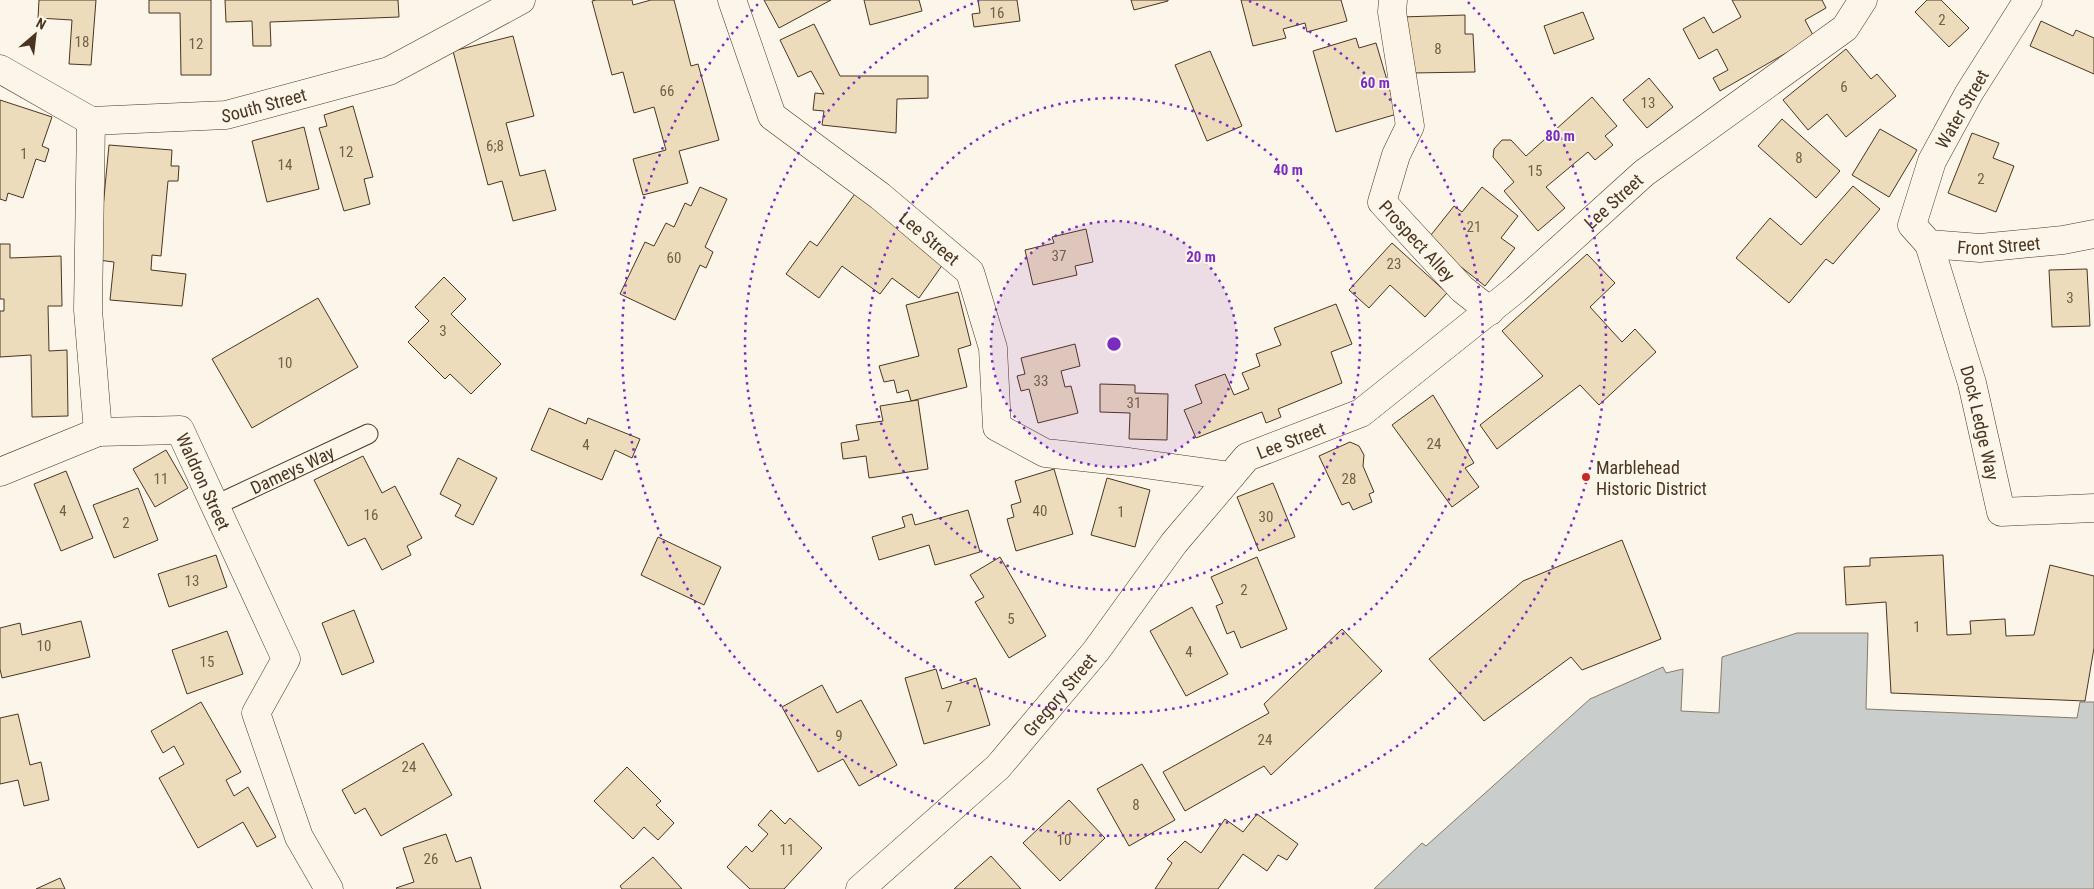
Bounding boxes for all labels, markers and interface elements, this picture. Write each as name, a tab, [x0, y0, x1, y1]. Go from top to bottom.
house number: 16	[990, 4, 1004, 22]
north arrow	[10, 10, 60, 60]
house number: 2	[1938, 11, 1946, 29]
text: N	[34, 14, 49, 33]
house number: 18	[75, 33, 89, 51]
house number: 12	[189, 35, 203, 53]
house number: 8	[1434, 40, 1442, 58]
street label: Water Street	[1931, 66, 1993, 152]
text: 60 m	[1360, 74, 1390, 92]
house number: 6	[1840, 78, 1848, 96]
house number: 66	[660, 82, 674, 100]
street label: South Street	[221, 83, 309, 126]
house number: 13	[1641, 94, 1655, 112]
text: 80 m	[1545, 127, 1575, 145]
house number: 6;8	[486, 137, 504, 155]
house number: 12	[339, 143, 353, 161]
house number: 1	[20, 145, 28, 163]
house number: 8	[1795, 149, 1803, 167]
house number: 14	[278, 156, 292, 174]
text: 40 m	[1273, 161, 1303, 179]
house number: 15	[1528, 162, 1542, 180]
street label: Lee Street	[1580, 169, 1647, 233]
house number: 2	[1977, 170, 1985, 188]
street label: Prospect Alley	[1375, 196, 1460, 286]
street label: Lee Street	[895, 207, 964, 269]
house number: 21	[1467, 218, 1481, 236]
street label: Front Street	[1956, 232, 2041, 258]
house number: 37	[1052, 247, 1066, 265]
text: 20 m	[1186, 248, 1216, 266]
house number: 60	[667, 249, 681, 267]
house number: 23	[1387, 255, 1401, 273]
house number: 3	[2066, 289, 2074, 307]
house number: 3	[439, 322, 447, 340]
centre of rings	[1105, 335, 1123, 353]
house number: 10	[278, 354, 292, 372]
street label: Dock Ledge Way	[1957, 363, 2004, 482]
house number: 33	[1034, 372, 1048, 390]
house number: 31	[1127, 394, 1141, 412]
street label: Lee Street	[1254, 417, 1328, 463]
street label: Waldron Street	[172, 429, 235, 533]
house number: 24	[1427, 435, 1441, 453]
house number: 4	[582, 436, 590, 454]
street label: Dameys Way	[247, 441, 338, 498]
place label: Marblehead Historic District	[1596, 457, 1707, 499]
house number: 11	[154, 470, 168, 488]
house number: 28	[1342, 470, 1356, 488]
marker: Marblehead Historic District	[1580, 471, 1592, 483]
house number: 4	[59, 502, 67, 520]
house number: 40	[1033, 502, 1047, 520]
house number: 1	[1117, 503, 1125, 521]
house number: 16	[364, 506, 378, 524]
house number: 30	[1259, 508, 1273, 526]
house number: 2	[122, 514, 130, 532]
house number: 13	[185, 572, 199, 590]
house number: 2	[1240, 581, 1248, 599]
house number: 5	[1007, 610, 1015, 628]
house number: 1	[1913, 618, 1921, 636]
house number: 10	[37, 637, 51, 655]
house number: 4	[1185, 643, 1193, 661]
street label: Gregory Street	[1018, 649, 1100, 740]
house number: 15	[200, 653, 214, 671]
house number: 7	[945, 698, 953, 716]
house number: 9	[835, 727, 843, 745]
house number: 24	[1258, 731, 1272, 749]
house number: 24	[402, 758, 416, 776]
house number: 8	[1132, 796, 1140, 814]
house number: 10	[1057, 831, 1071, 849]
house number: 11	[780, 841, 794, 859]
house number: 26	[424, 850, 438, 868]

